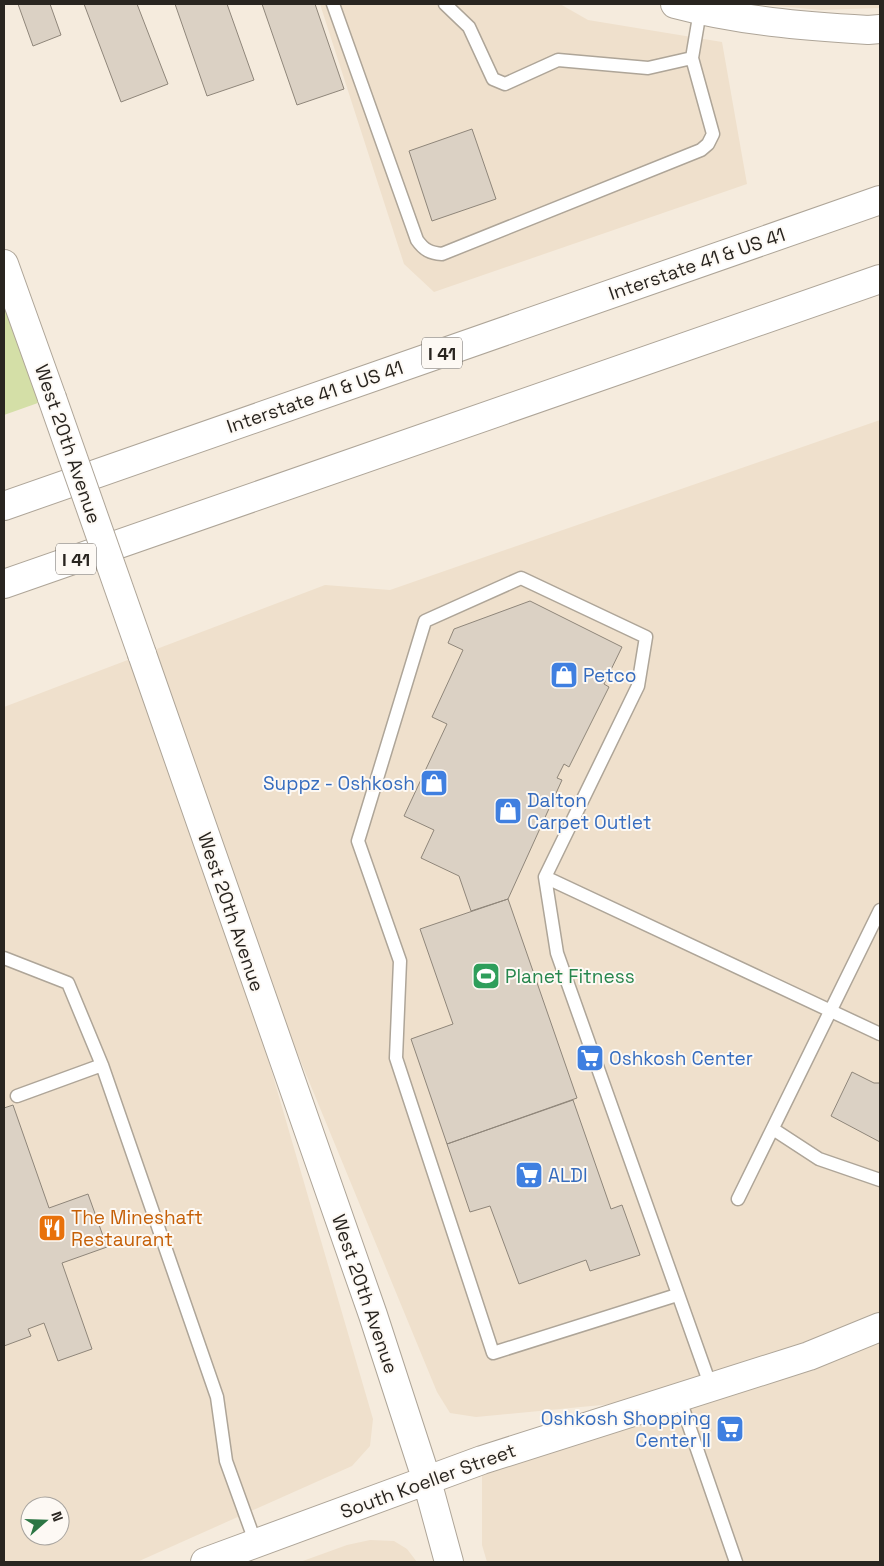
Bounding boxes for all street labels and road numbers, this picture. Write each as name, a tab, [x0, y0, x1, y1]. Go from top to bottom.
street label: Interstate 41 & US 41	[605, 222, 789, 306]
road number: I 41	[422, 338, 462, 368]
street label: Interstate 41 & US 41	[223, 355, 407, 439]
street label: West 20th Avenue	[29, 361, 107, 527]
road number: I 41	[56, 544, 96, 574]
street label: West 20th Avenue	[192, 829, 270, 995]
street label: West 20th Avenue	[326, 1211, 404, 1377]
street label: South Koeller Street	[337, 1438, 519, 1524]

